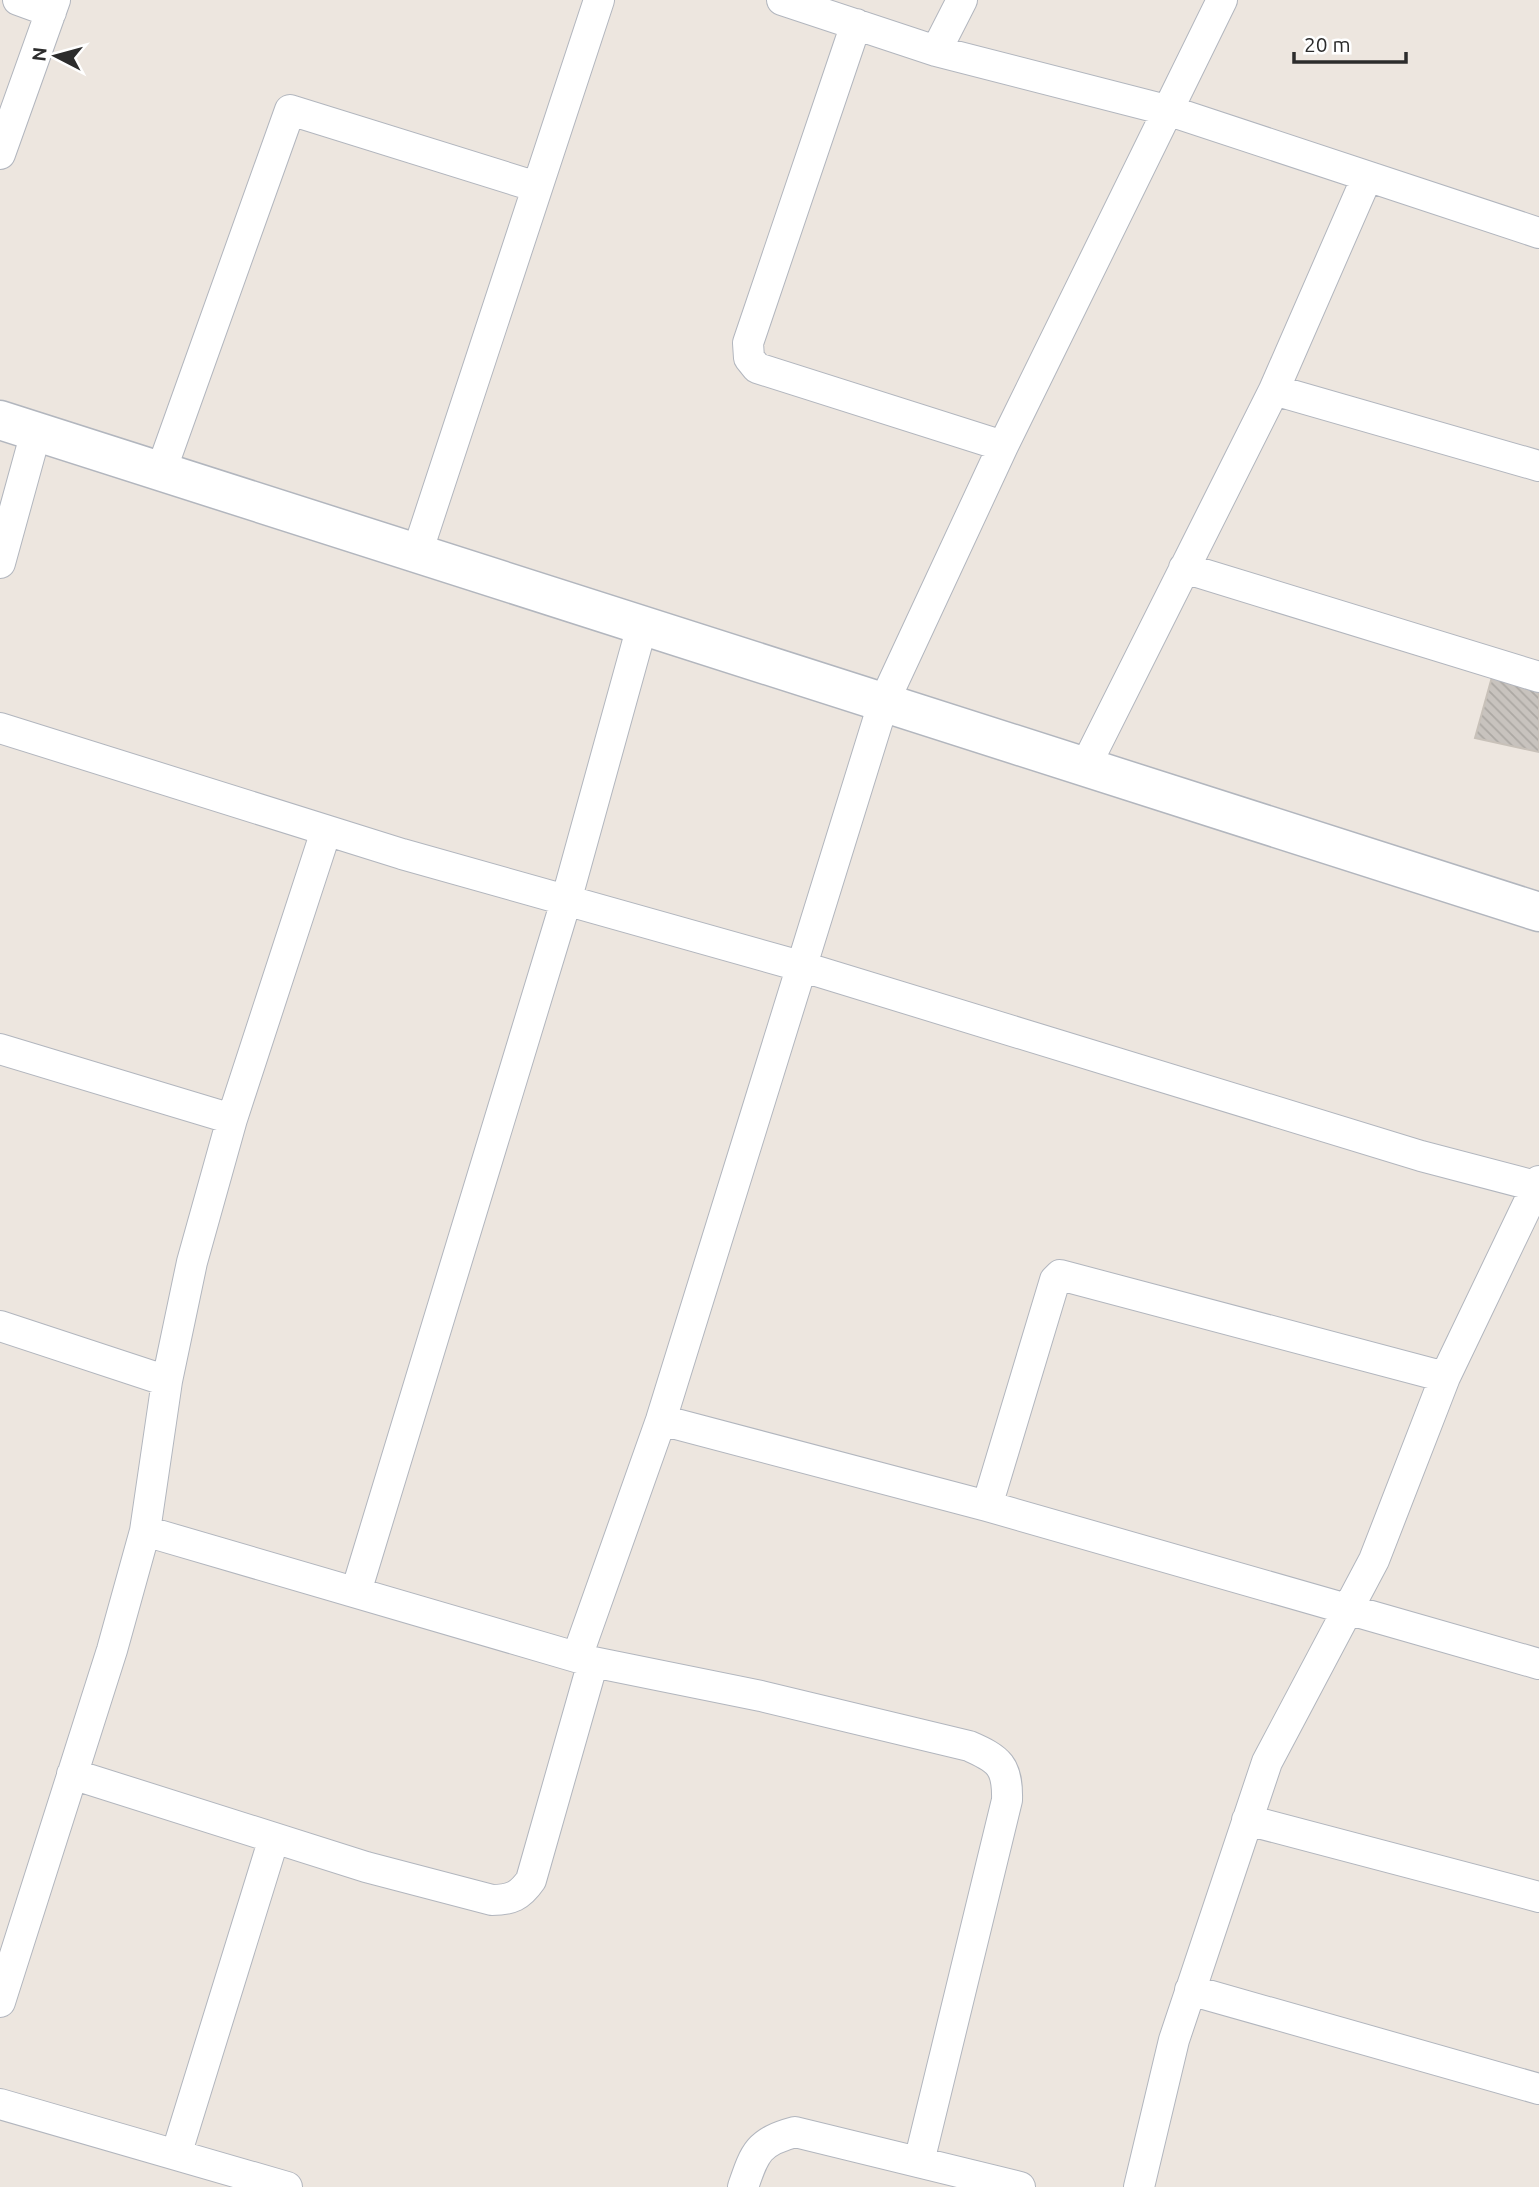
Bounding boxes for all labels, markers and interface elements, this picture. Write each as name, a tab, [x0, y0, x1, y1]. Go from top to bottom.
north arrow	[21, 21, 91, 91]
scale bar	[1294, 21, 1406, 65]
text: 20 m	[1304, 32, 1351, 56]
text: N	[27, 46, 51, 62]

